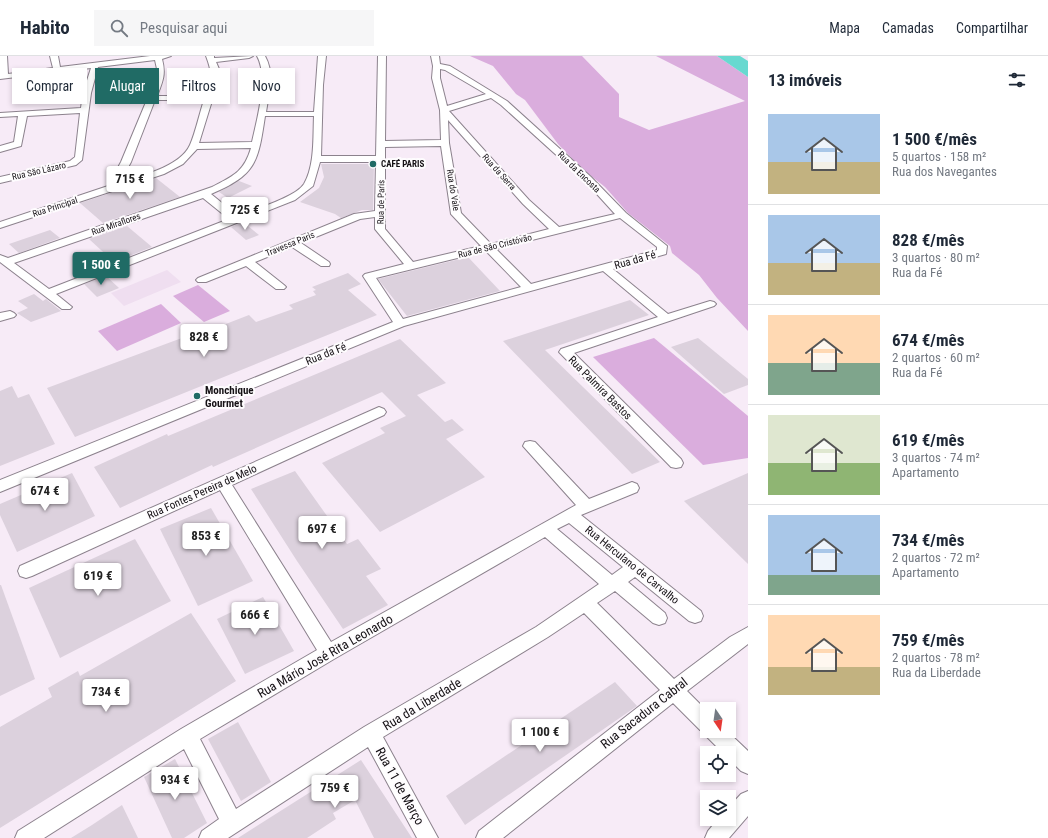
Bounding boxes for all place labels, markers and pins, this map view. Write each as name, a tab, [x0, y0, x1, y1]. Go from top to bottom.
place label: CAFÉ PARIS	[381, 158, 424, 169]
marker: CAFÉ PARIS	[368, 159, 378, 169]
pin: 715 €	[102, 166, 158, 200]
pin: 725 €	[217, 197, 273, 231]
pin: 1 500 €	[64, 252, 138, 286]
pin: 828 €	[176, 324, 232, 358]
place label: Monchique Gourmet	[205, 384, 254, 410]
marker: Monchique Gourmet	[192, 391, 202, 401]
pin: 674 €	[17, 478, 73, 512]
pin: 697 €	[294, 516, 350, 550]
pin: 853 €	[178, 523, 234, 557]
pin: 619 €	[70, 563, 126, 597]
pin: 666 €	[227, 602, 283, 636]
pin: 734 €	[78, 679, 134, 713]
pin: 1 100 €	[503, 719, 577, 753]
pin: 934 €	[147, 767, 203, 801]
pin: 759 €	[307, 775, 363, 809]

